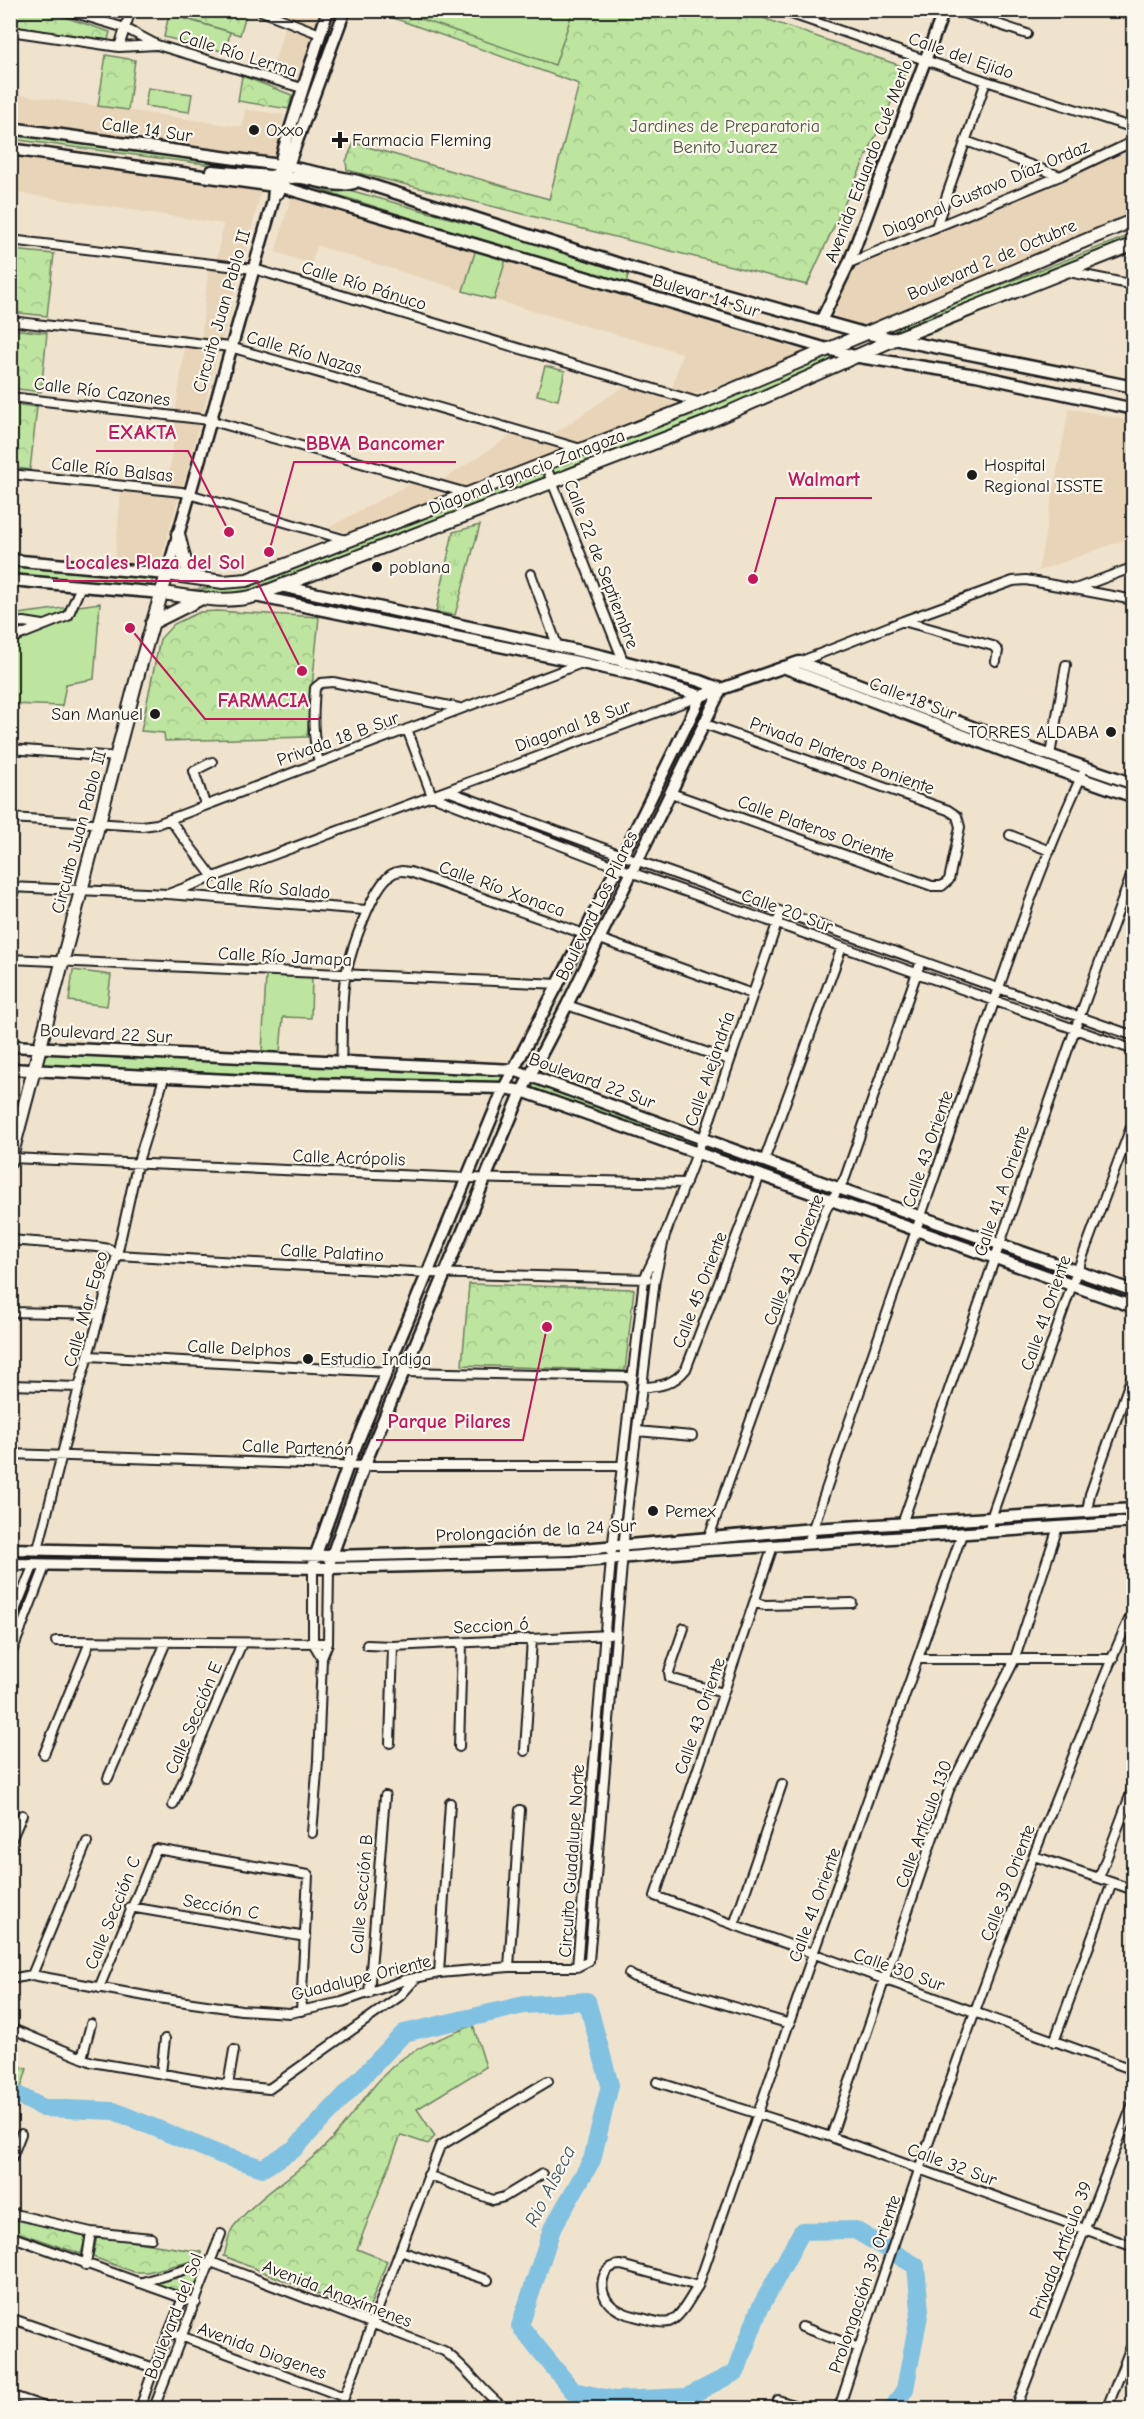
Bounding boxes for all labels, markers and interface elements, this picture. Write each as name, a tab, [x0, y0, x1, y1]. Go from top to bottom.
street label: Calle Río Lerma	[176, 26, 300, 82]
street label: Calle del Ejido	[906, 28, 1016, 84]
street label: Avenida Eduardo Cué Merlo	[820, 56, 918, 266]
street label: Calle 14 Sur	[100, 113, 195, 147]
park label: Jardines de Preparatoria Benito Juarez	[630, 116, 820, 158]
place label: Oxxo	[266, 120, 304, 141]
marker: Oxxo	[247, 123, 261, 137]
place label: Farmacia Fleming	[352, 130, 492, 151]
marker: Farmacia Fleming	[333, 133, 347, 147]
street label: Diagonal Gustavo Díaz Ordaz	[879, 136, 1093, 242]
street label: Boulevard 2 de Octubre	[904, 215, 1080, 305]
street label: Circuito Juan Pablo II	[189, 227, 255, 395]
street label: Calle Río Pánuco	[299, 257, 429, 315]
street label: Bulevar 14 Sur	[650, 270, 763, 323]
street label: Calle Río Nazas	[244, 327, 364, 379]
street label: Calle Río Cazones	[33, 373, 171, 411]
callout: EXAKTA	[96, 413, 188, 451]
text: EXAKTA	[108, 421, 176, 444]
callout: BBVA Bancomer	[294, 424, 456, 462]
street label: Diagonal Ignacio Zaragoza	[426, 425, 628, 519]
text: BBVA Bancomer	[306, 432, 444, 455]
street label: Calle Río Balsas	[50, 453, 174, 487]
place label: Hospital Regional ISSTE	[984, 455, 1103, 497]
callout: Walmart	[776, 460, 872, 498]
text: Walmart	[788, 468, 860, 491]
marker: Hospital Regional ISSTE	[965, 468, 979, 482]
street label: Calle 22 de Septiembre	[559, 476, 643, 652]
callout: Locales Plaza del Sol	[53, 543, 257, 581]
text: Locales Plaza del Sol	[65, 551, 245, 574]
place label: poblana	[389, 557, 450, 578]
marker: poblana	[370, 560, 384, 574]
street label: Calle 18 Sur	[866, 673, 960, 726]
callout: FARMACIA	[205, 681, 320, 719]
text: FARMACIA	[218, 689, 308, 712]
street label: Diagonal 18 Sur	[512, 695, 635, 757]
place label: San Manuel	[51, 704, 143, 725]
marker: San Manuel	[148, 707, 162, 721]
street label: Privada 18 B Sur	[274, 707, 403, 771]
street label: Privada Plateros Poniente	[747, 713, 937, 799]
place label: TORRES ALDABA	[968, 722, 1099, 743]
marker: TORRES ALDABA	[1104, 725, 1118, 739]
street label: Circuito Juan Pablo II	[47, 748, 111, 916]
street label: Calle Plateros Oriente	[735, 791, 897, 867]
street label: Boulevard Los Pilares	[552, 828, 642, 984]
street label: Calle Río Xonaca	[436, 856, 568, 922]
street label: Calle Río Salado	[205, 872, 331, 904]
street label: Calle 20 Sur	[738, 885, 836, 938]
street label: Calle Río Jamapa	[217, 943, 353, 971]
street label: Calle Alejandría	[680, 1009, 740, 1129]
street label: Boulevard 22 Sur	[39, 1020, 174, 1048]
street label: Boulevard 22 Sur	[526, 1048, 659, 1114]
street label: Calle 43 Oriente	[898, 1088, 958, 1210]
street label: Calle 41 A Oriente	[970, 1123, 1034, 1259]
street label: Calle Acrópolis	[292, 1146, 406, 1170]
street label: Calle 43 A Oriente	[759, 1191, 829, 1329]
street label: Calle 45 Oriente	[668, 1229, 732, 1351]
street label: Calle Palatino	[280, 1240, 384, 1266]
street label: Calle Mar Egeo	[59, 1249, 113, 1369]
street label: Calle 41 Oriente	[1016, 1253, 1076, 1373]
street label: Calle Delphos	[187, 1336, 291, 1362]
place label: Estudio Indiga	[320, 1349, 431, 1370]
marker: Estudio Indiga	[301, 1352, 315, 1366]
callout: Parque Pilares	[376, 1402, 523, 1440]
text: Parque Pilares	[387, 1410, 511, 1433]
street label: Calle Partenón	[242, 1436, 354, 1460]
place label: Pemex	[665, 1501, 716, 1522]
marker: Pemex	[646, 1504, 660, 1518]
street label: Prolongación de la 24 Sur	[435, 1515, 638, 1547]
street label: Seccion ó	[453, 1614, 529, 1638]
street label: Calle 43 Oriente	[670, 1655, 730, 1777]
street label: Calle Sección E	[161, 1659, 227, 1777]
street label: Calle Artículo 130	[891, 1757, 957, 1891]
street label: Circuito Guadalupe Norte	[555, 1764, 589, 1958]
street label: Calle 39 Oriente	[976, 1822, 1040, 1944]
street label: Calle Sección B	[346, 1833, 378, 1955]
street label: Calle 41 Oriente	[785, 1845, 845, 1965]
street label: Calle Sección C	[81, 1853, 145, 1973]
street label: Sección C	[181, 1890, 261, 1924]
street label: Calle 30 Sur	[850, 1944, 948, 1997]
street label: Guadalupe Oriente	[289, 1950, 433, 2006]
street label: Calle 32 Sur	[904, 2139, 1001, 2191]
water label: Rio Alseca	[520, 2142, 580, 2230]
street label: Privada Artículo 39	[1025, 2178, 1097, 2322]
street label: Prolongación 39 Oriente	[825, 2192, 905, 2376]
street label: Boulevard del Sol	[140, 2250, 208, 2382]
street label: Avenida Anaxímenes	[259, 2256, 415, 2332]
street label: Avenida Diogenes	[195, 2318, 329, 2384]

